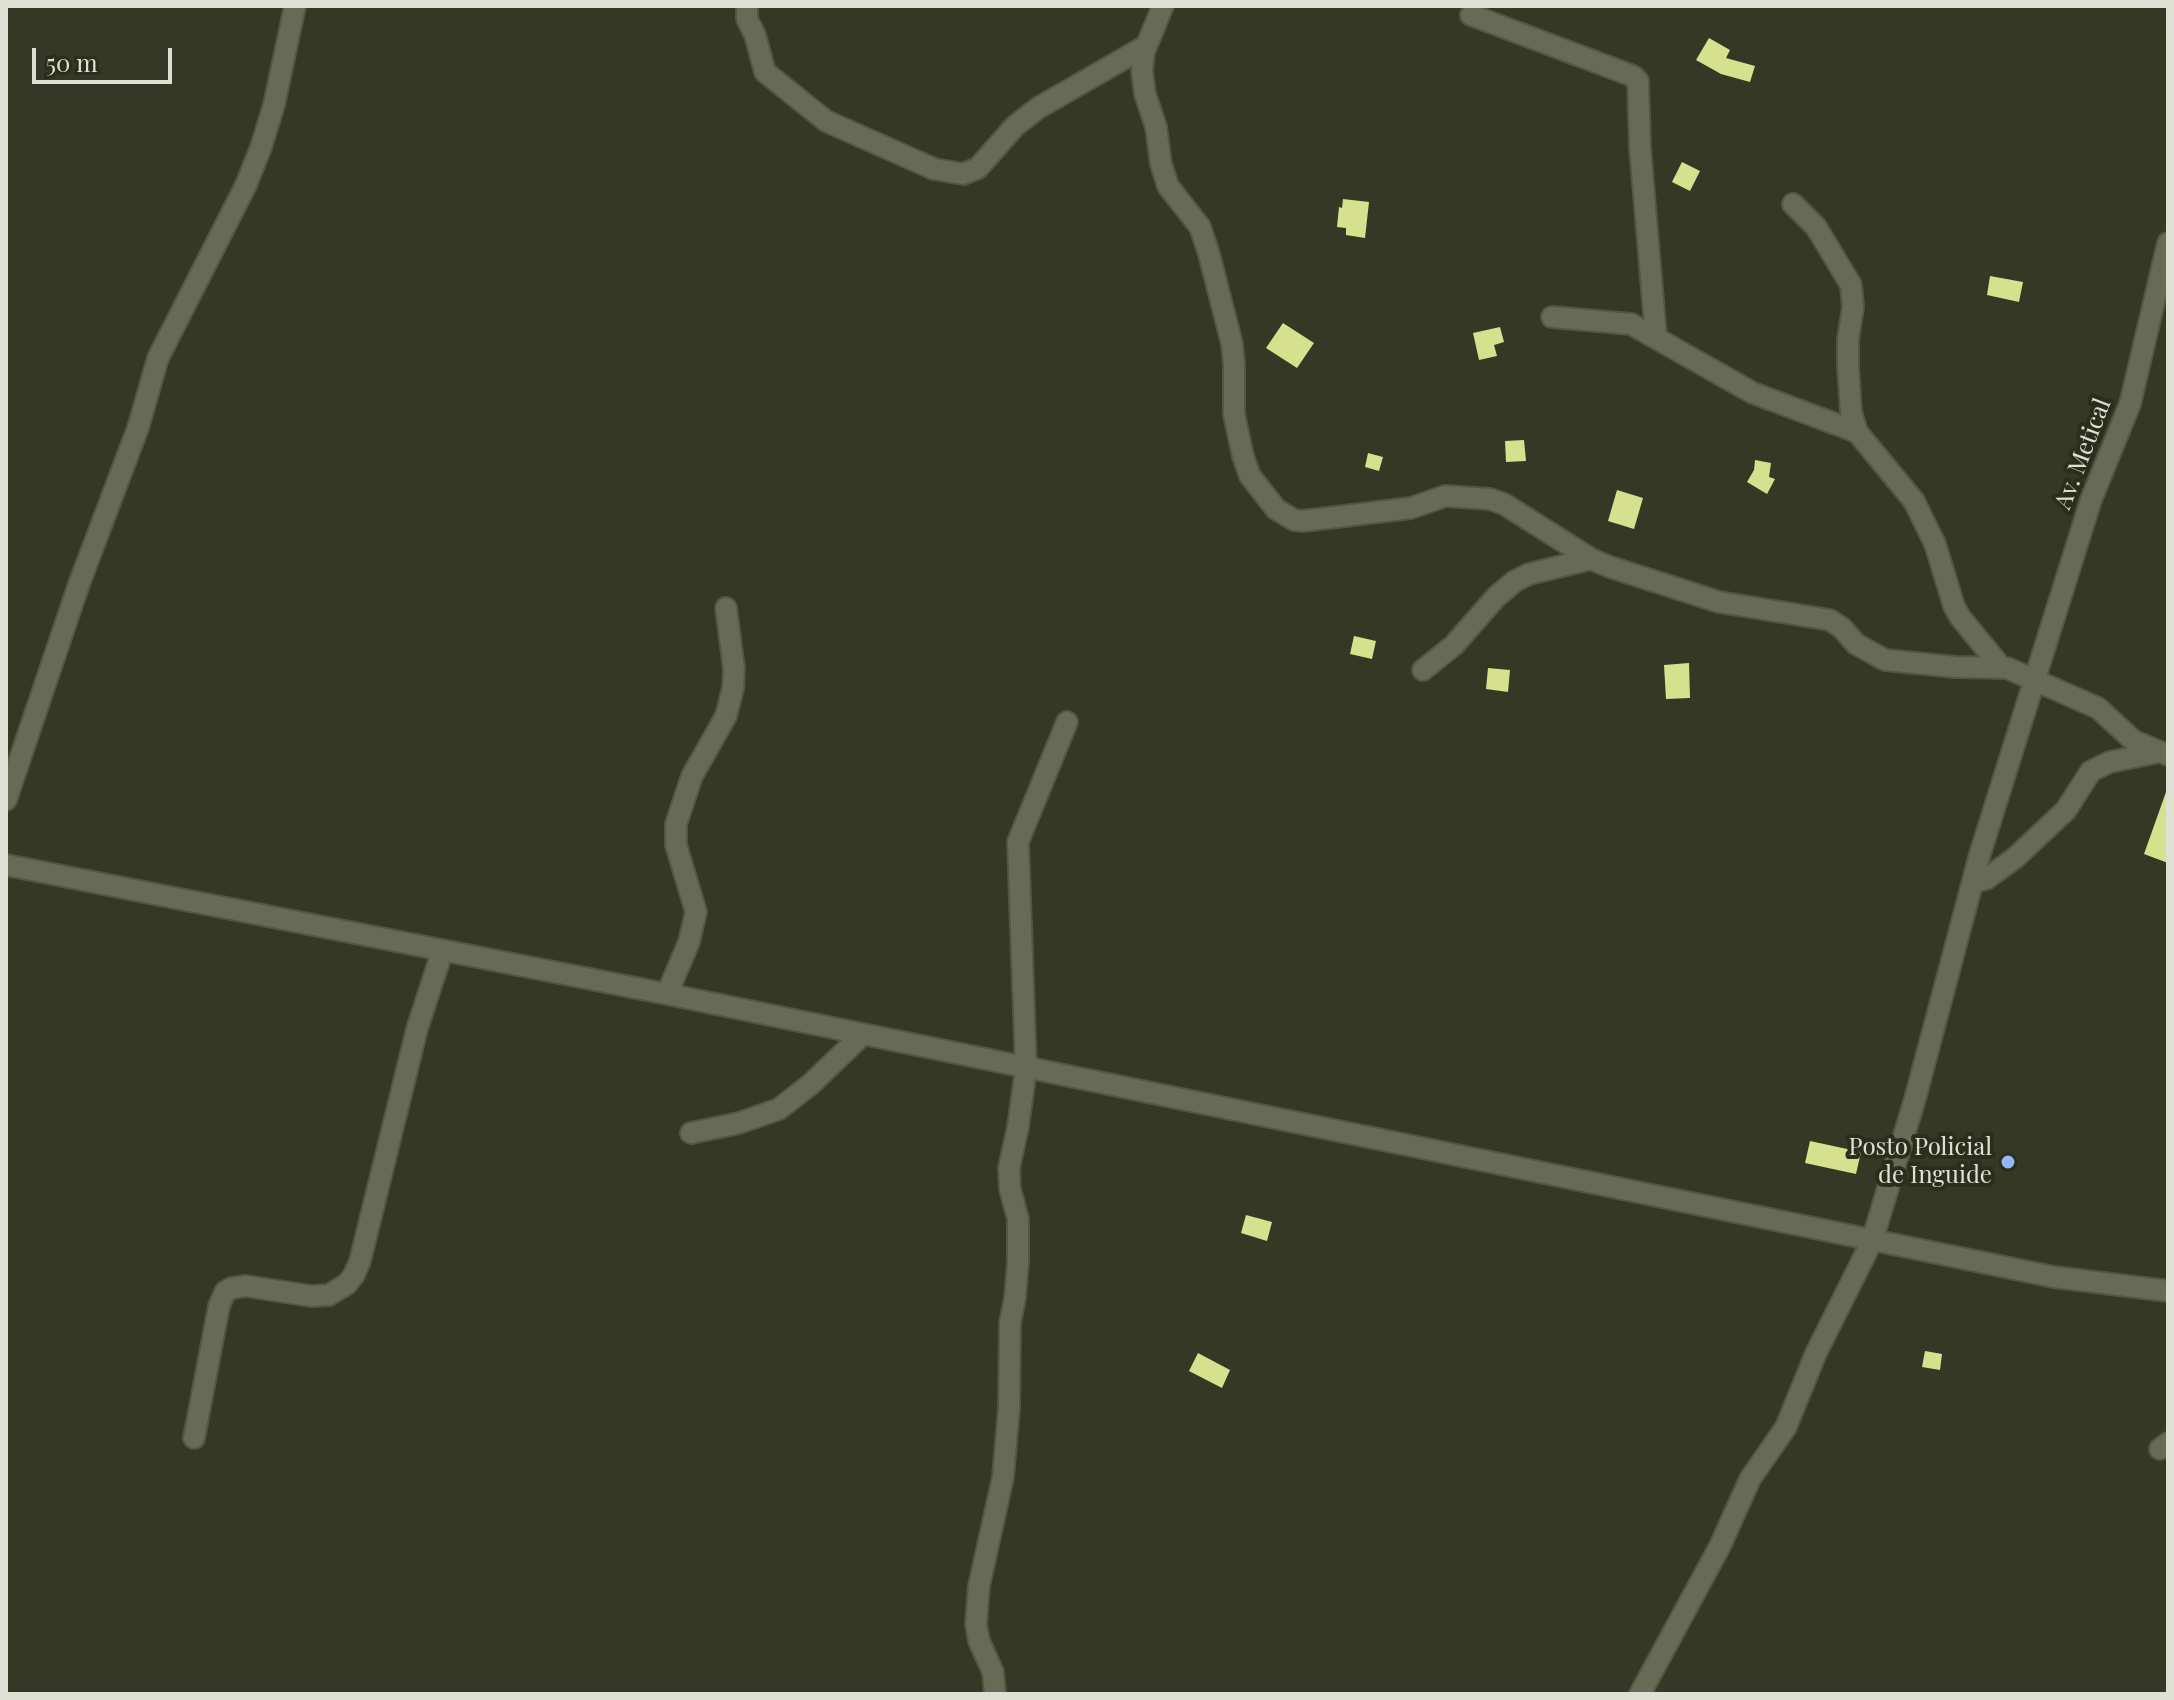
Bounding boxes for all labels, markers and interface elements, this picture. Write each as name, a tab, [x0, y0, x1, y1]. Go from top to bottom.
scale bar	[36, 32, 176, 82]
text: 50 m	[46, 46, 98, 78]
street label: Av. Metical	[2049, 394, 2117, 514]
place label: Posto Policial de Inguide	[1849, 1134, 1992, 1190]
marker: Posto Policial de Inguide	[1999, 1153, 2017, 1171]

